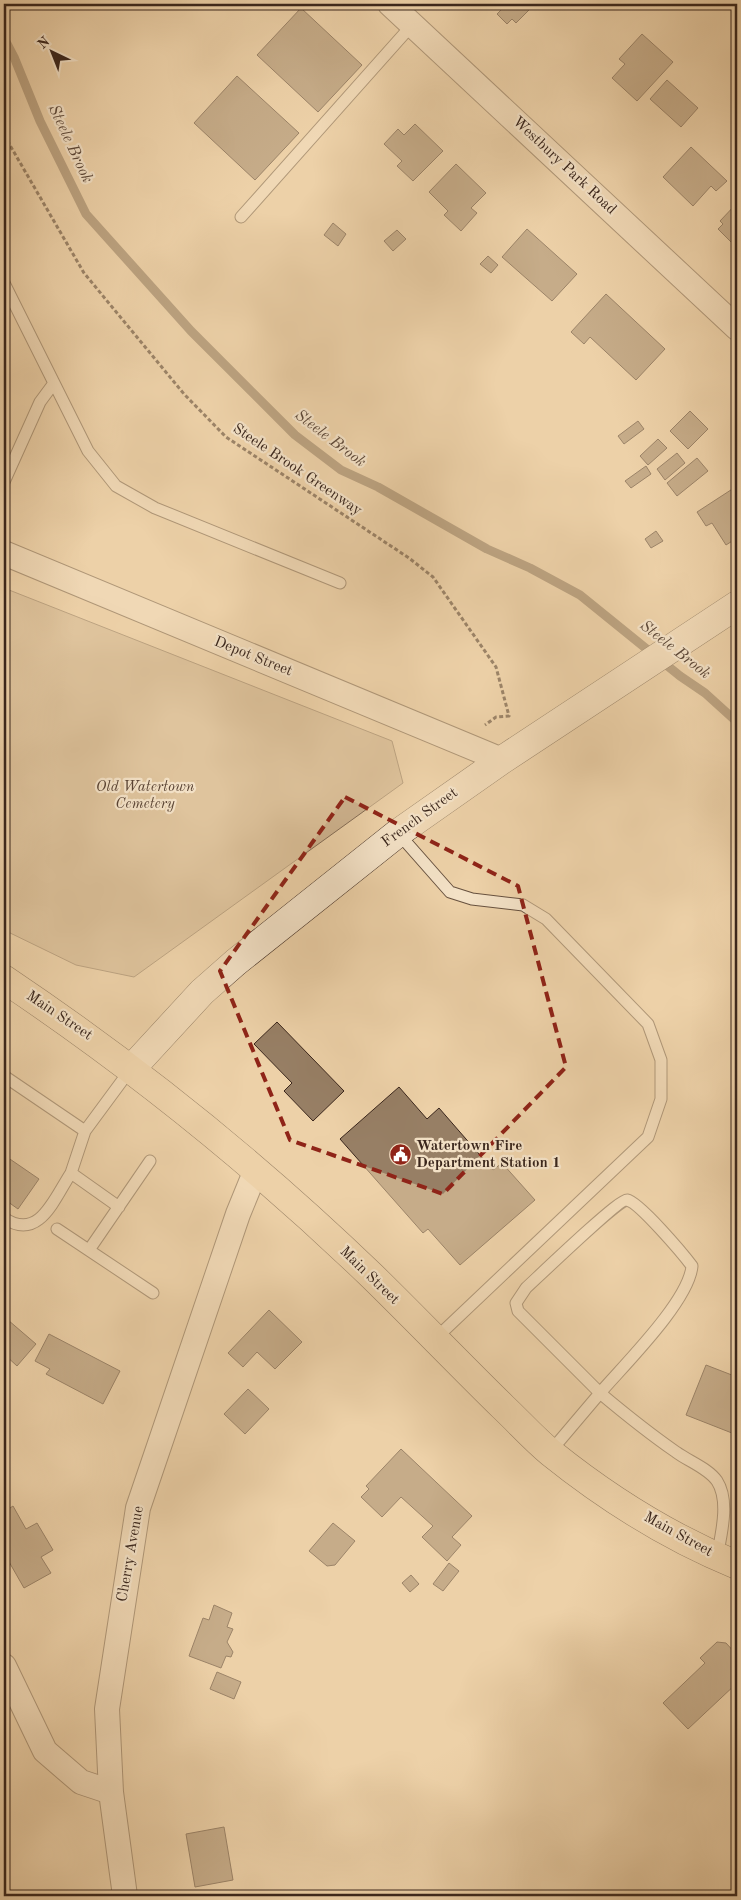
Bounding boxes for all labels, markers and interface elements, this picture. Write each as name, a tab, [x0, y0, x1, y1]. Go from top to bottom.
north arrow	[28, 28, 78, 78]
text: N	[35, 34, 53, 52]
water label: Steele Brook	[45, 102, 95, 186]
street label: Westbury Park Road	[509, 114, 619, 218]
water label: Steele Brook	[291, 407, 369, 471]
street label: Steele Brook Greenway	[230, 421, 364, 519]
water label: Steele Brook	[637, 618, 713, 682]
street label: Depot Street	[212, 634, 294, 680]
park label: Old Watertown Cemetery	[96, 780, 195, 812]
street label: French Street	[379, 785, 461, 851]
street label: Main Street	[23, 989, 95, 1043]
place label: Watertown Fire Department Station 1	[416, 1139, 561, 1171]
public building icon: Watertown Fire Department Station 1	[388, 1143, 412, 1167]
street label: Main Street	[336, 1244, 402, 1308]
street label: Cherry Avenue	[115, 1505, 147, 1603]
street label: Main Street	[641, 1510, 715, 1560]

